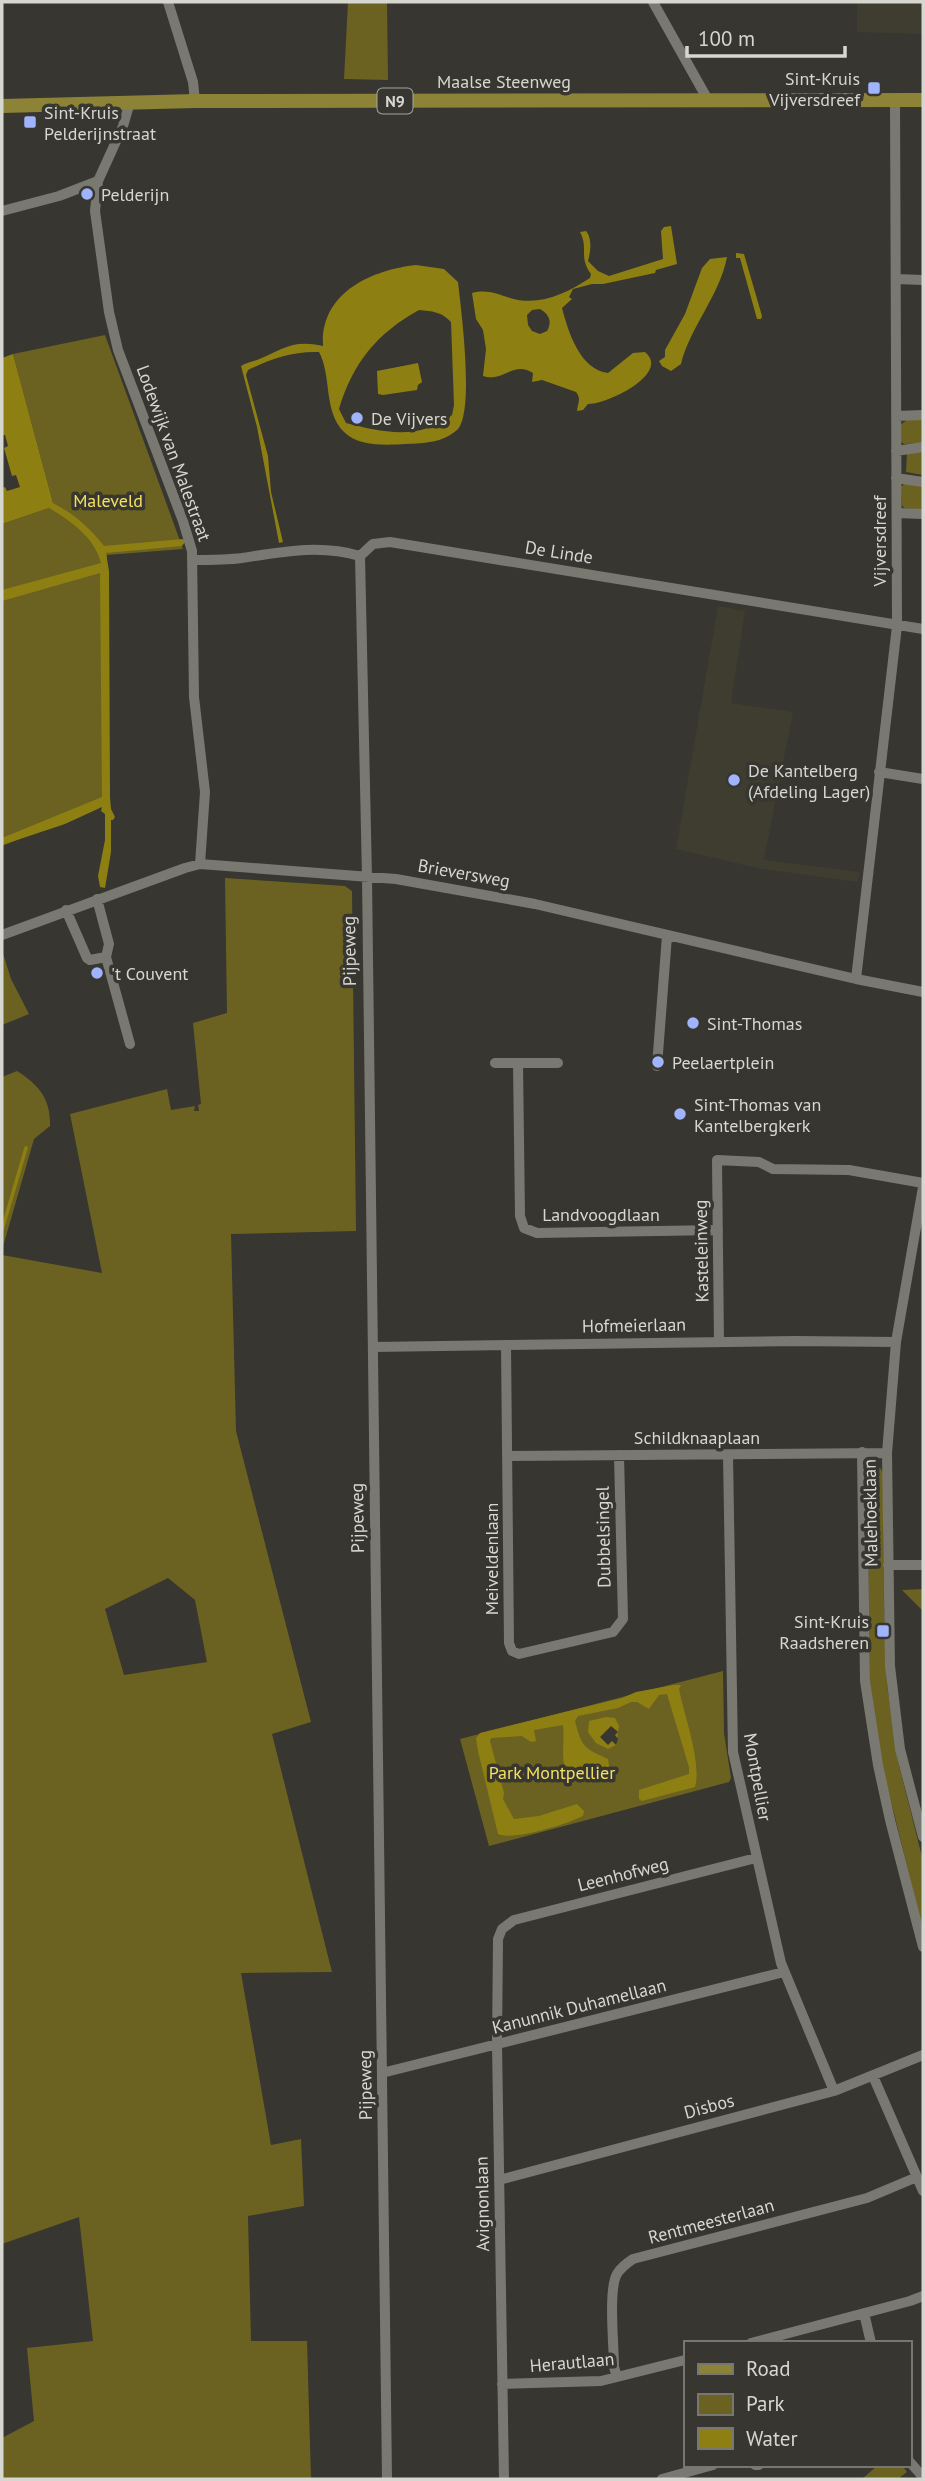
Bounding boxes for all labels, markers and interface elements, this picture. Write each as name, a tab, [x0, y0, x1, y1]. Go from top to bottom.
scale bar	[687, 14, 844, 58]
text: 100 m	[698, 25, 755, 52]
place label: Sint-Kruis Vijversdreef	[768, 67, 861, 111]
street label: Maalse Steenweg	[437, 70, 571, 93]
marker: Sint-Kruis Vijversdreef	[866, 80, 882, 96]
road number: N9	[378, 88, 412, 114]
place label: Sint-Kruis Pelderijnstraat	[44, 101, 156, 145]
marker: Sint-Kruis Pelderijnstraat	[22, 114, 38, 130]
place label: Pelderijn	[101, 183, 169, 206]
marker: Pelderijn	[79, 186, 95, 202]
street label: Lodewijk van Malestraat	[131, 362, 217, 544]
place label: De Vijvers	[371, 407, 447, 430]
marker: De Vijvers	[349, 410, 365, 426]
park label: Maleveld	[73, 489, 143, 512]
street label: Vijversdreef	[868, 494, 891, 587]
street label: De Linde	[523, 535, 595, 569]
place label: De Kantelberg (Afdeling Lager)	[748, 759, 870, 803]
marker: De Kantelberg (Afdeling Lager)	[726, 772, 742, 788]
street label: Brieversweg	[416, 854, 512, 892]
street label: Pijpeweg	[337, 916, 361, 986]
place label: 't Couvent	[111, 962, 188, 985]
marker: 't Couvent	[89, 965, 105, 981]
place label: Sint-Thomas	[707, 1012, 802, 1035]
marker: Sint-Thomas	[685, 1015, 701, 1031]
place label: Peelaertplein	[672, 1051, 774, 1074]
marker: Peelaertplein	[650, 1054, 666, 1070]
place label: Sint-Thomas van Kantelbergkerk	[694, 1093, 821, 1137]
marker: Sint-Thomas van Kantelbergkerk	[672, 1106, 688, 1122]
street label: Kasteleinweg	[689, 1199, 713, 1303]
street label: Landvoogdlaan	[542, 1203, 660, 1226]
street label: Hofmeierlaan	[582, 1313, 686, 1337]
street label: Schildknaaplaan	[634, 1426, 760, 1449]
street label: Malehoeklaan	[858, 1459, 882, 1567]
street label: Pijpeweg	[345, 1483, 369, 1553]
street label: Dubbelsingel	[591, 1485, 615, 1588]
street label: Meiveldenlaan	[480, 1503, 503, 1615]
place label: Sint-Kruis Raadsheren	[779, 1610, 869, 1654]
marker: Sint-Kruis Raadsheren	[875, 1623, 891, 1639]
street label: Montpellier	[739, 1731, 777, 1823]
park label: Park Montpellier	[489, 1761, 615, 1784]
street label: Leenhofweg	[575, 1852, 671, 1896]
street label: Kanunnik Duhamellaan	[490, 1973, 668, 2039]
street label: Pijpeweg	[353, 2050, 377, 2120]
street label: Disbos	[681, 2088, 737, 2124]
street label: Avignonlaan	[470, 2156, 494, 2252]
street label: Rentmeesterlaan	[646, 2193, 776, 2249]
legend	[684, 2341, 911, 2467]
street label: Herautlaan	[529, 2347, 615, 2377]
text: Road	[746, 2355, 790, 2382]
text: Park	[746, 2390, 785, 2417]
text: Water	[746, 2425, 798, 2452]

